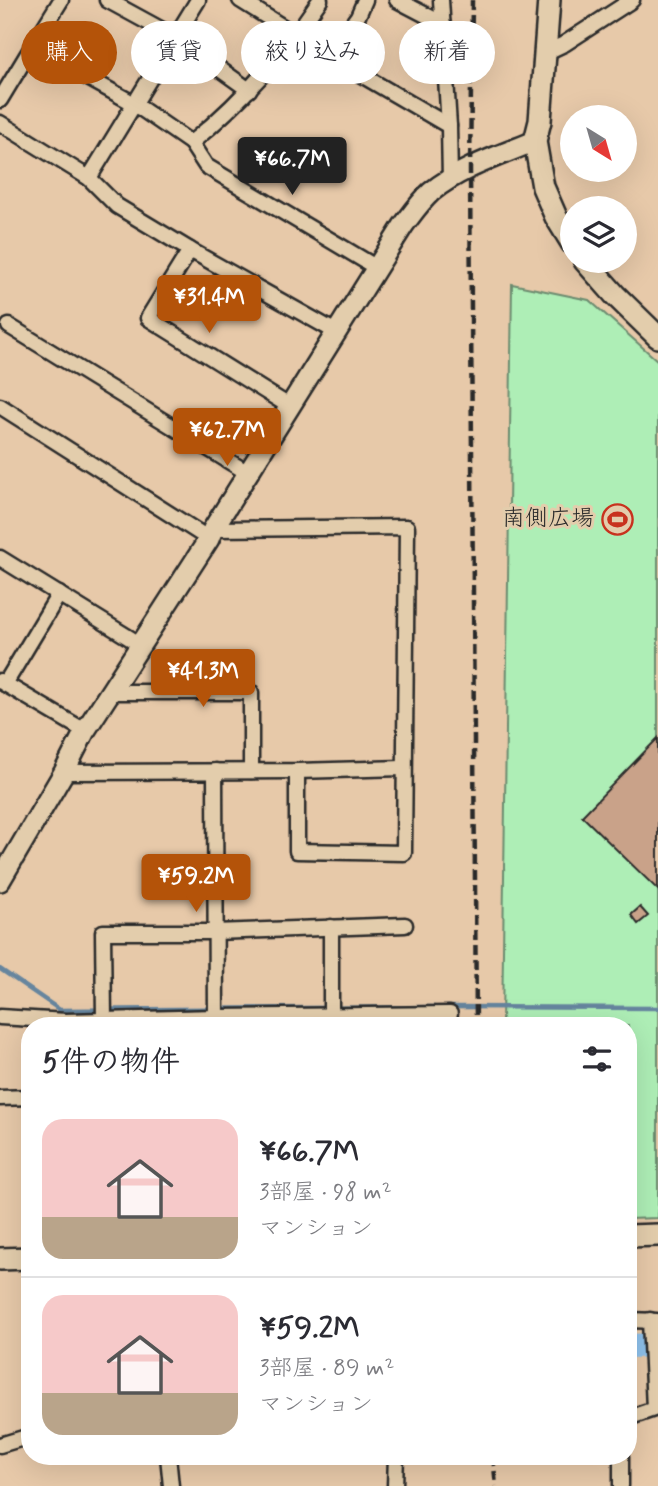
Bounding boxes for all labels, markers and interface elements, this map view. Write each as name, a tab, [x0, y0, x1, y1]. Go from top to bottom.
chip: 購入	[21, 21, 117, 84]
chip: 賃貸	[131, 21, 227, 84]
chip: 絞り込み	[241, 21, 385, 84]
chip: 新着	[399, 21, 495, 84]
north arrow	[560, 105, 637, 182]
map controls	[560, 105, 637, 273]
pin: ¥66.7M	[235, 138, 349, 197]
text: ¥66.7M	[254, 145, 330, 175]
button: layers	[560, 196, 637, 273]
pin: ¥31.4M	[152, 276, 266, 335]
text: ¥31.4M	[173, 283, 245, 313]
pin: ¥62.7M	[170, 408, 284, 468]
text: ¥62.7M	[189, 416, 265, 446]
sports icon: 南側広場	[600, 502, 634, 536]
place label: 南側広場	[502, 504, 594, 534]
pin: ¥41.3M	[146, 650, 260, 709]
text: ¥41.3M	[167, 657, 239, 687]
pin: ¥59.2M	[139, 855, 253, 914]
text: ¥59.2M	[157, 862, 235, 892]
icon: filters	[578, 1040, 616, 1078]
text: 5件の物件	[42, 1043, 180, 1082]
text: ¥66.7M	[259, 1133, 359, 1172]
icon: home	[98, 1147, 182, 1231]
text: 3部屋 · 98 m²	[259, 1178, 392, 1208]
text: マンション	[259, 1214, 373, 1244]
text: ¥59.2M	[259, 1309, 359, 1348]
icon: home	[98, 1323, 182, 1407]
text: 3部屋 · 89 m²	[259, 1354, 394, 1384]
text: マンション	[259, 1390, 373, 1420]

